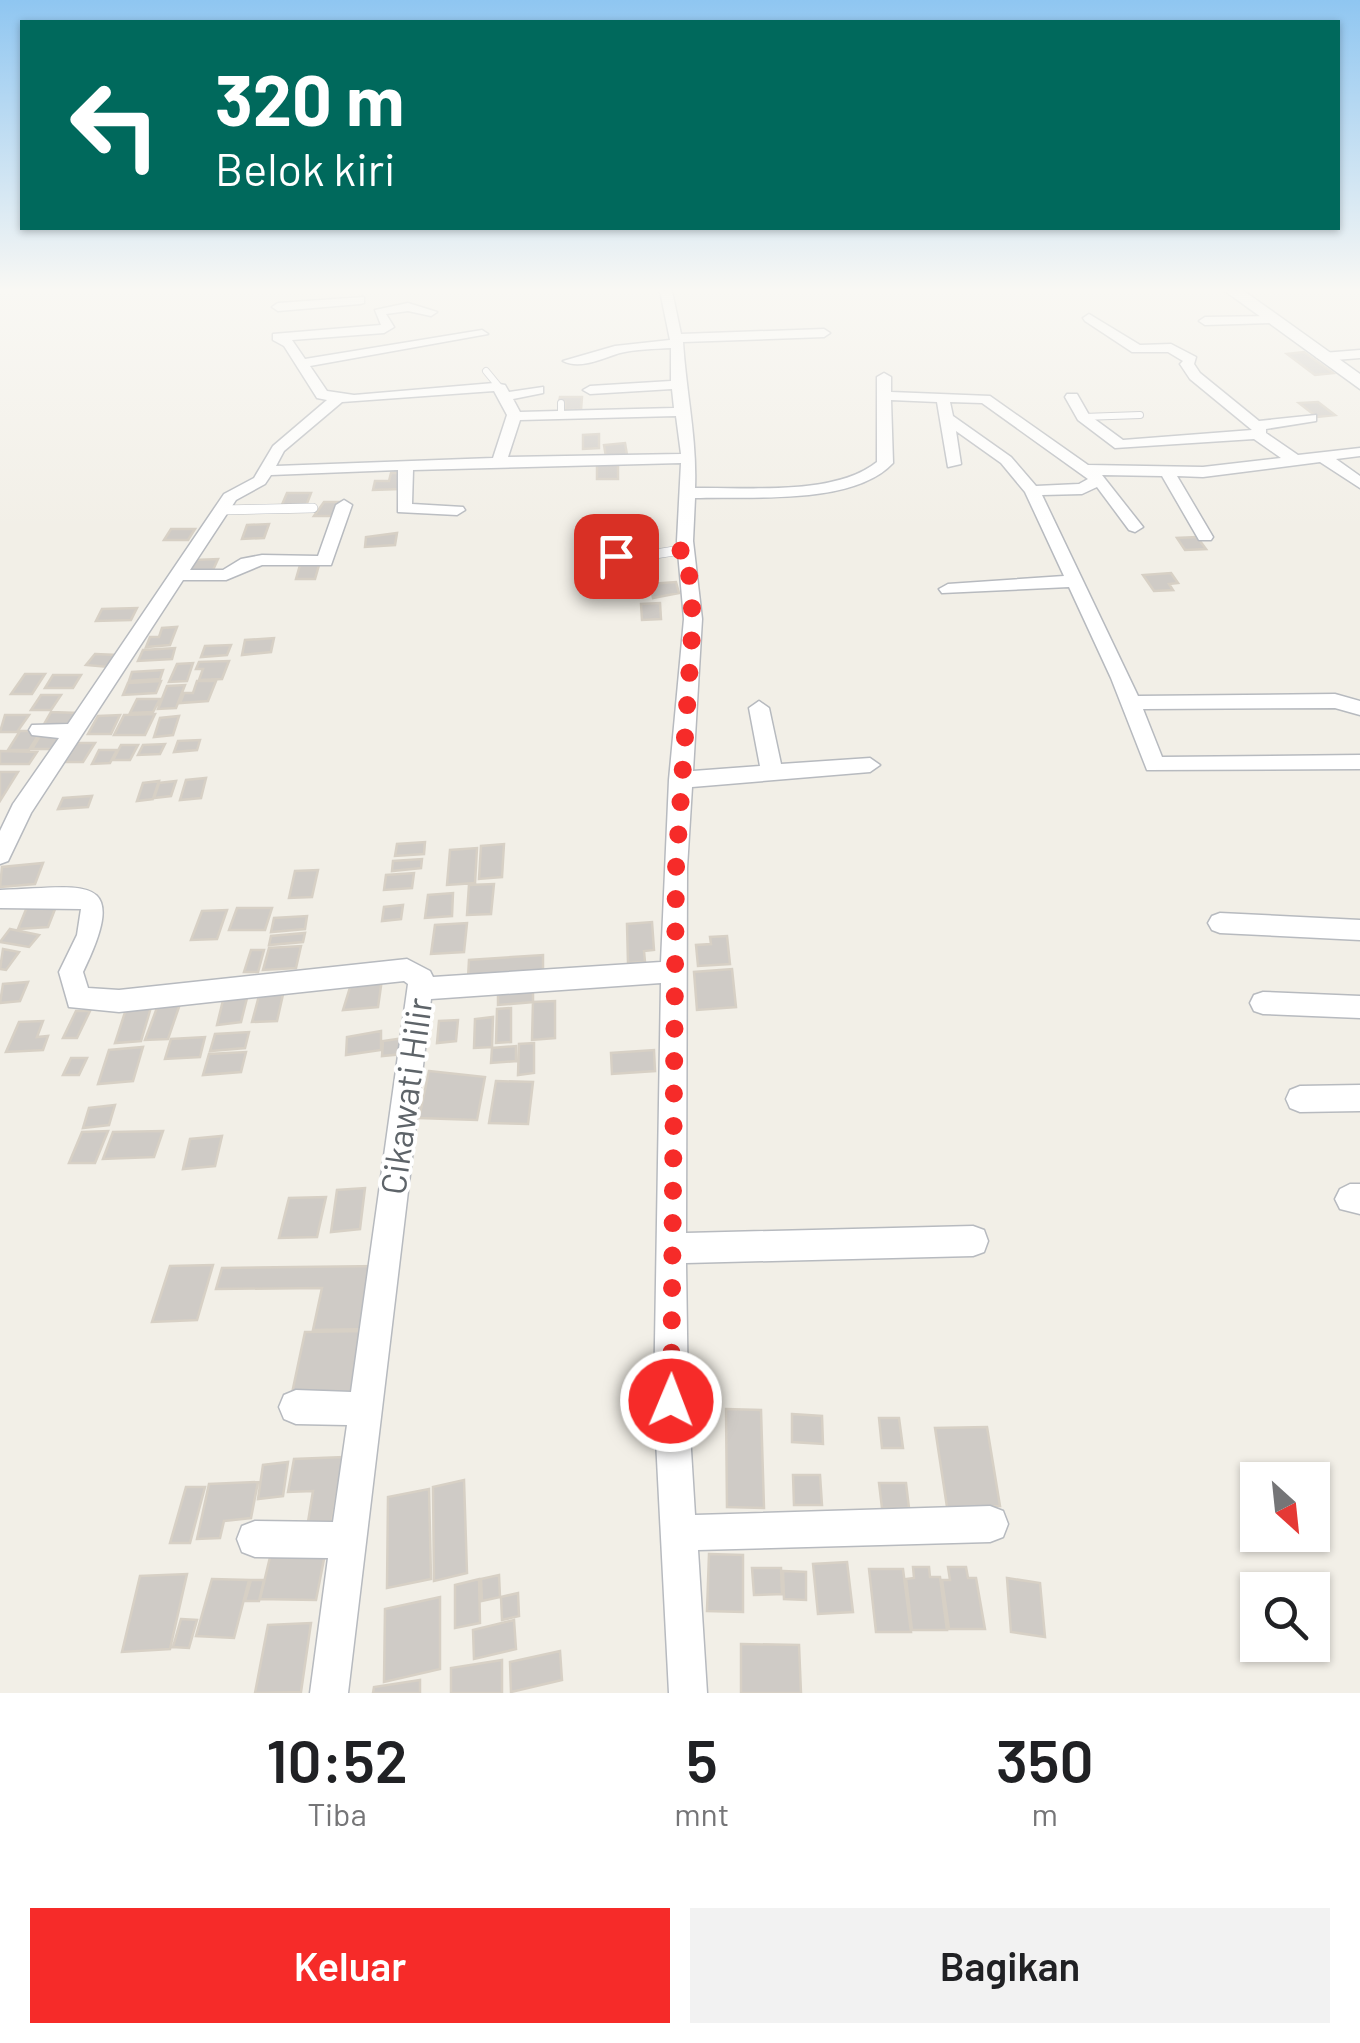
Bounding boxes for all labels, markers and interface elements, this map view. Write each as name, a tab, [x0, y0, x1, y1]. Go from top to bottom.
text: 320 m	[215, 56, 404, 140]
icon: left	[50, 60, 180, 190]
text: Belok kiri	[215, 141, 396, 195]
pin	[574, 514, 659, 599]
icon: arrive	[589, 529, 644, 584]
street label: Cikawati Hilir	[370, 995, 440, 1197]
position arrow	[619, 1349, 723, 1453]
north arrow	[1240, 1462, 1330, 1552]
map controls	[1240, 1462, 1330, 1662]
button: search	[1240, 1572, 1330, 1662]
text: 10:52	[266, 1723, 408, 1795]
text: 5	[686, 1723, 718, 1795]
text: 350	[996, 1723, 1094, 1795]
text: Tiba	[307, 1794, 367, 1832]
text: mnt	[674, 1794, 730, 1832]
text: m	[1032, 1794, 1058, 1832]
button: Keluar	[30, 1908, 670, 2023]
button: Bagikan	[690, 1908, 1330, 2023]

